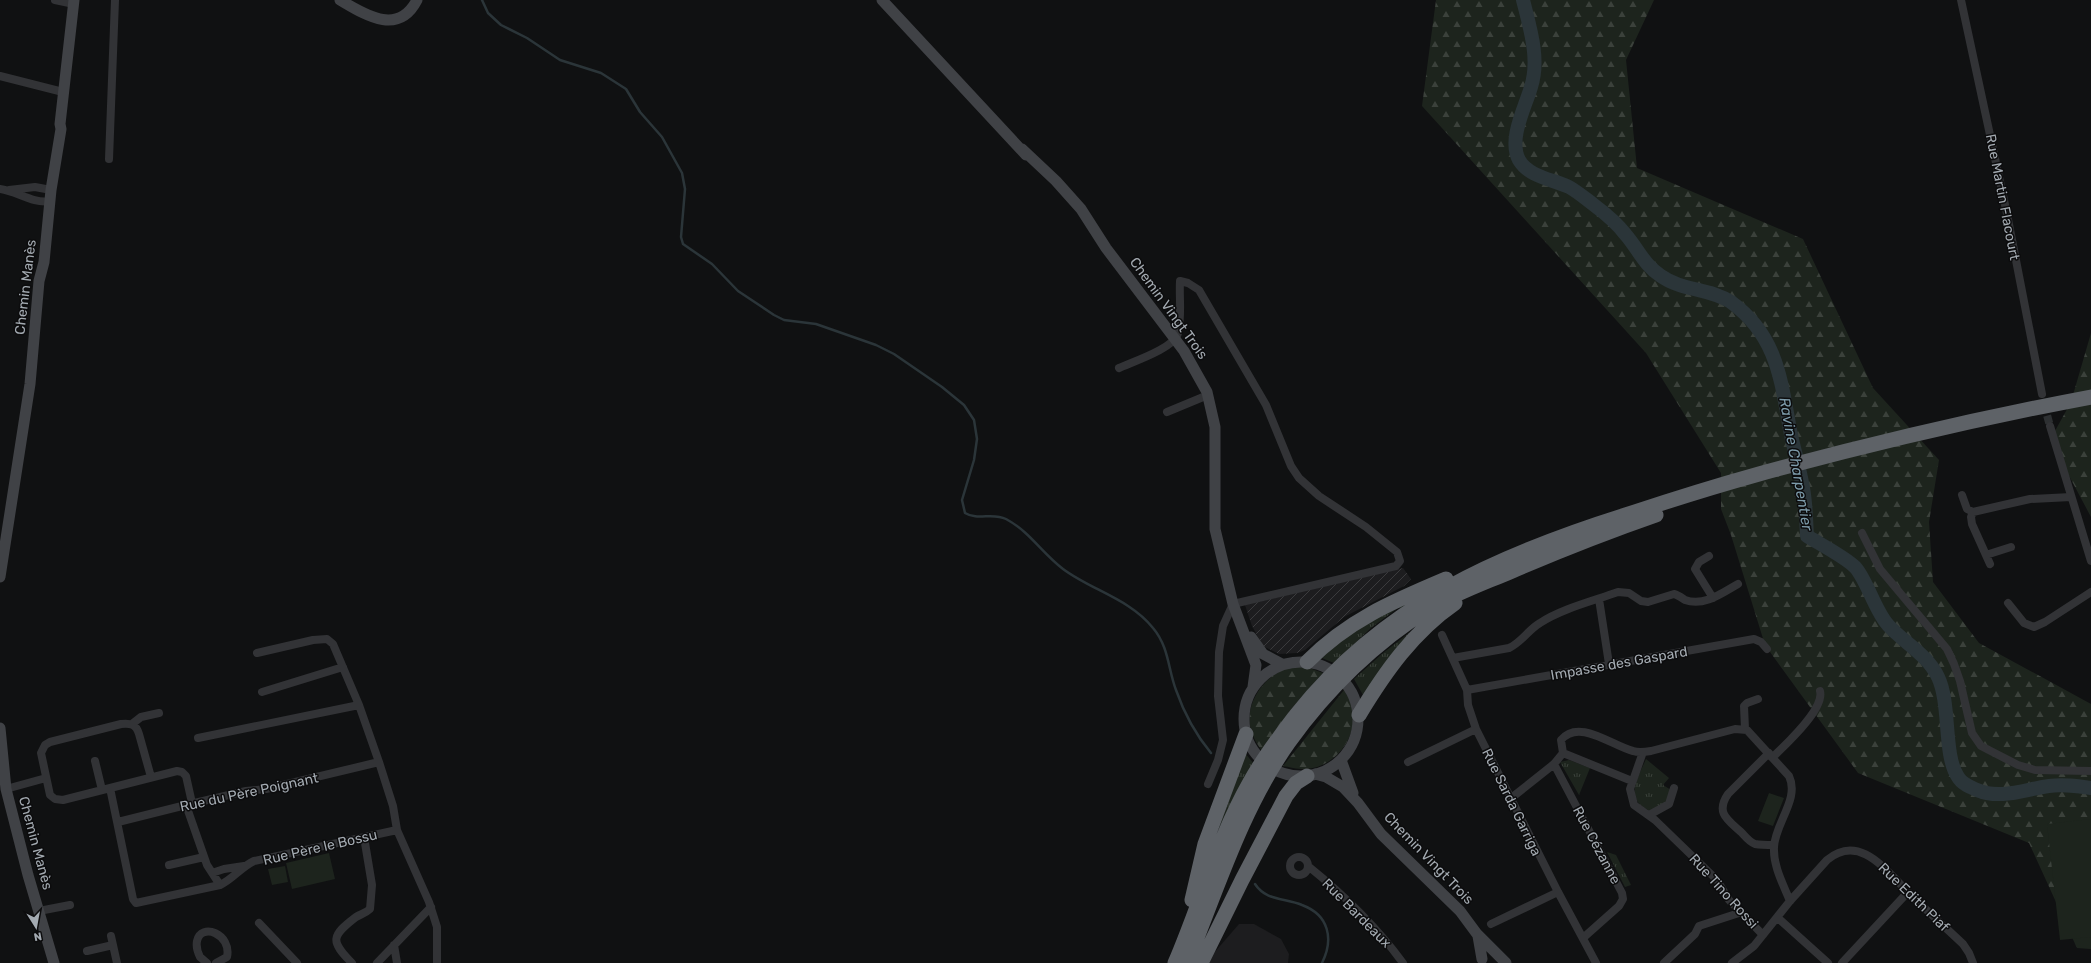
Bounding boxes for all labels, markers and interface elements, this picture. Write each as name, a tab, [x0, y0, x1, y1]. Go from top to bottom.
street label: Rue Martin Flacourt	[1982, 133, 2023, 262]
street label: Chemin Manès	[11, 239, 40, 336]
street label: Chemin Vingt Trois	[1126, 254, 1211, 363]
water label: Ravine Charpentier	[1775, 396, 1817, 533]
street label: Impasse des Gaspard	[1549, 643, 1689, 684]
street label: Rue Sarda Garriga	[1478, 746, 1545, 859]
street label: Rue du Père Poignant	[178, 769, 320, 815]
street label: Chemin Manès	[15, 795, 56, 892]
street label: Rue Cézanne	[1569, 803, 1624, 887]
street label: Chemin Vingt Trois	[1380, 809, 1477, 908]
street label: Rue Père le Bossu	[261, 826, 379, 869]
street label: Rue Tino Rossi	[1686, 850, 1762, 932]
street label: Rue Edith Piaf	[1875, 859, 1953, 936]
street label: Rue Bardeaux	[1318, 875, 1395, 952]
north arrow	[16, 907, 56, 947]
text: N	[33, 929, 43, 943]

